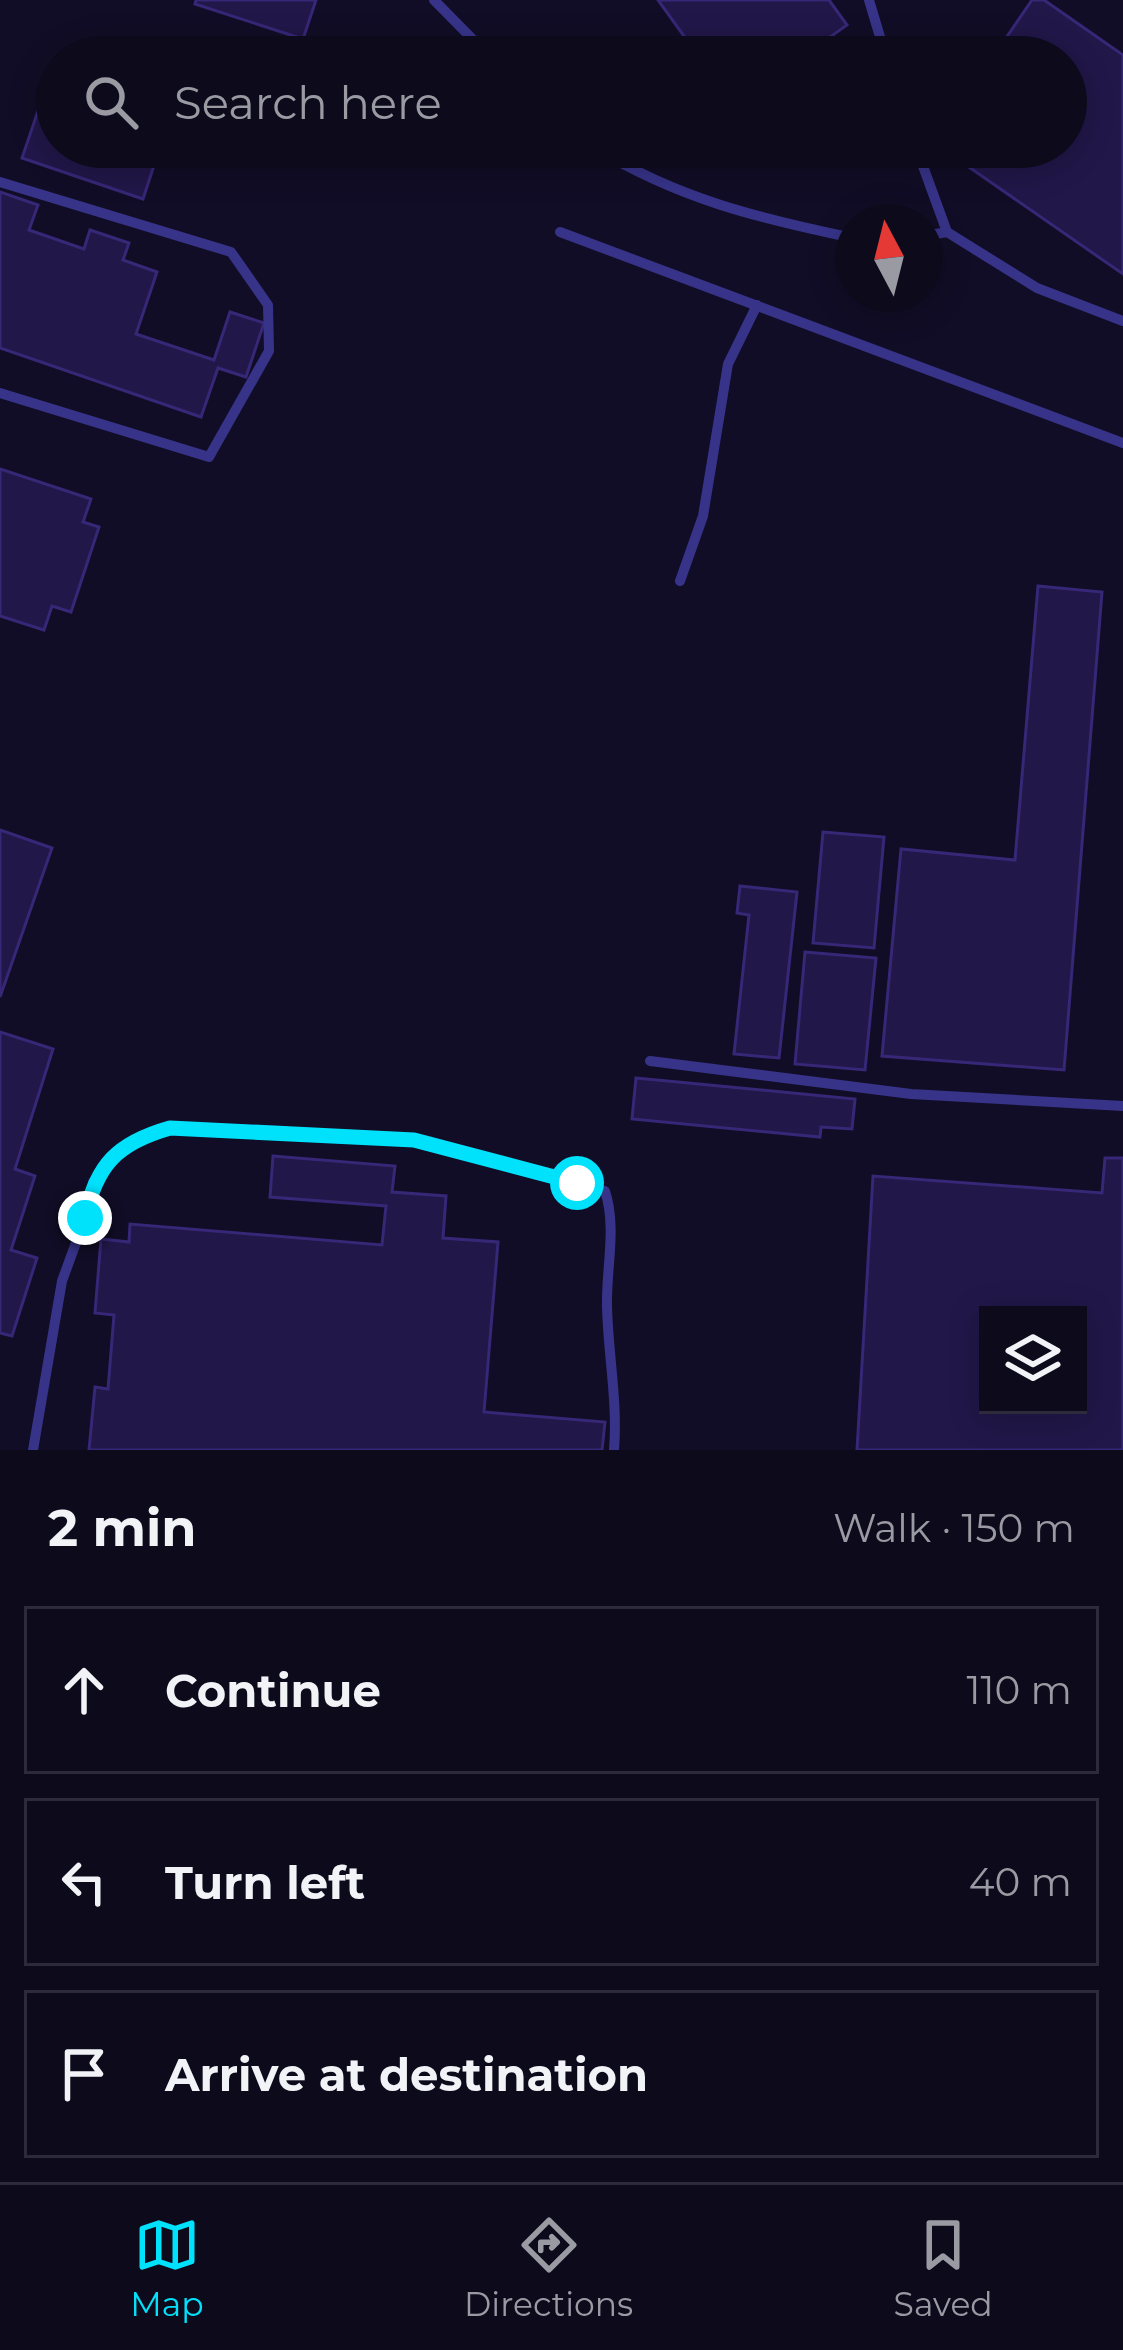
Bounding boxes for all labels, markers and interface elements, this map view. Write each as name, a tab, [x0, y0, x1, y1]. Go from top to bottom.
search box	[36, 36, 1087, 168]
icon: search	[78, 69, 144, 135]
text: Search here	[174, 75, 442, 130]
north arrow	[835, 204, 943, 312]
route start	[550, 1156, 604, 1210]
route end	[58, 1191, 112, 1245]
map controls	[979, 1306, 1087, 1414]
button: layers	[979, 1306, 1087, 1414]
text: 2 min	[48, 1497, 197, 1559]
text: Walk · 150 m	[833, 1504, 1075, 1552]
icon: ahead	[51, 1657, 117, 1723]
text: Continue	[165, 1663, 381, 1718]
text: 110 m	[966, 1666, 1072, 1714]
icon: left	[51, 1849, 117, 1915]
text: Turn left	[165, 1855, 365, 1910]
text: 40 m	[969, 1858, 1072, 1906]
icon: arrive	[51, 2041, 117, 2107]
text: Arrive at destination	[165, 2047, 648, 2102]
tab: Map	[130, 2212, 204, 2324]
tab: Directions	[464, 2212, 633, 2324]
tab: Saved	[894, 2212, 993, 2324]

